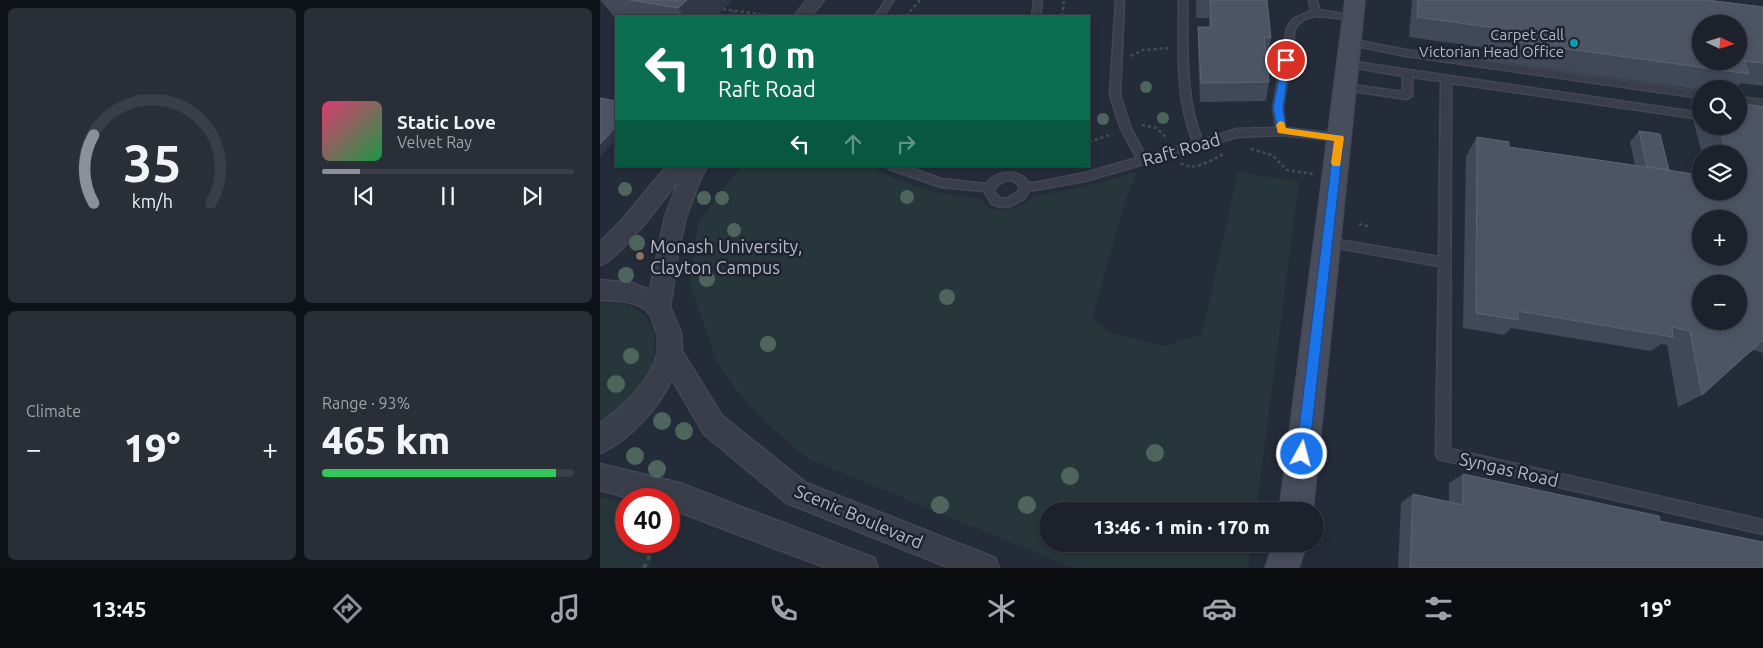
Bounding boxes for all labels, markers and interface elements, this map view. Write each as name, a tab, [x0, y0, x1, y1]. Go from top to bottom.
north arrow	[1692, 15, 1748, 70]
map controls	[1692, 15, 1747, 330]
place label: Carpet Call Victorian Head Office	[1419, 26, 1564, 60]
icon: left	[635, 35, 700, 100]
text: 110 m	[718, 35, 816, 75]
marker: Carpet Call Victorian Head Office	[1568, 37, 1580, 49]
pin	[1265, 39, 1307, 81]
icon: arrive	[1272, 46, 1300, 74]
text: Raft Road	[718, 76, 816, 101]
button: search	[1692, 80, 1747, 135]
text: Static Love	[397, 111, 496, 133]
street label: Raft Road	[1140, 128, 1222, 170]
icon: left	[786, 130, 814, 158]
icon: ahead	[839, 130, 867, 158]
icon: right	[892, 130, 920, 158]
text: Velvet Ray	[397, 133, 472, 151]
text: 35	[123, 134, 181, 192]
button: layers	[1692, 145, 1747, 200]
icon: previous	[350, 182, 378, 210]
icon: pause	[434, 182, 462, 210]
icon: next	[518, 182, 546, 210]
text: km/h	[131, 191, 173, 211]
button: +	[1692, 210, 1747, 265]
place label: Monash University, Clayton Campus	[650, 236, 802, 277]
marker: Monash University, Clayton Campus	[634, 250, 646, 262]
button: −	[1692, 275, 1747, 330]
text: Range · 93%	[322, 394, 410, 412]
text: Climate	[26, 402, 81, 420]
text: 465 km	[322, 419, 450, 461]
text: 19°	[124, 427, 180, 469]
position arrow	[1275, 427, 1327, 479]
text: −	[26, 433, 42, 464]
text: +	[262, 433, 278, 464]
street label: Syngas Road	[1457, 448, 1561, 490]
street label: Scenic Boulevard	[792, 480, 926, 552]
speed limit sign: 40	[615, 488, 680, 553]
text: 13:46 · 1 min · 170 m	[1093, 516, 1270, 538]
icon: directions	[330, 591, 365, 626]
icon: music	[548, 591, 583, 626]
icon: phone	[766, 591, 801, 626]
icon: climate	[984, 591, 1019, 626]
icon: car	[1202, 591, 1237, 626]
icon: filters	[1421, 591, 1456, 626]
text: 13:45	[92, 596, 147, 621]
text: 19°	[1639, 596, 1671, 621]

